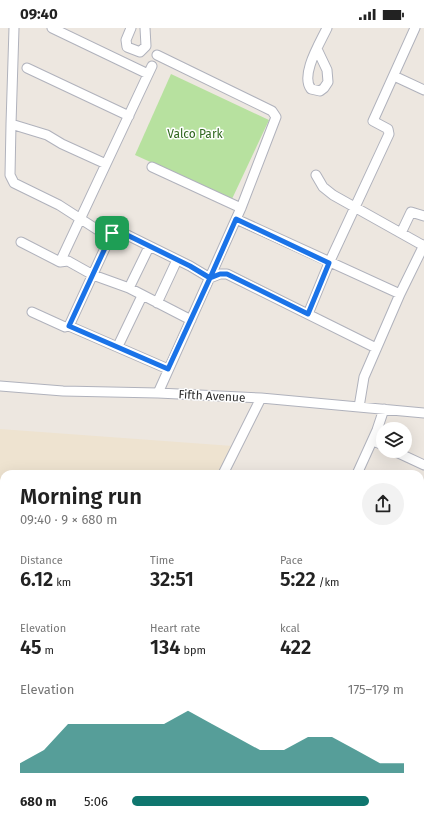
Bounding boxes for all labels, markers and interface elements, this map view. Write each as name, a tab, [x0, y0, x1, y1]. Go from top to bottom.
text: 09:40	[20, 5, 58, 23]
park label: Valco Park	[167, 127, 224, 141]
pin	[95, 216, 129, 250]
icon: arrive	[101, 222, 123, 244]
street label: Fifth Avenue	[178, 387, 246, 405]
map controls	[376, 422, 412, 458]
button: layers	[376, 422, 412, 458]
text: Morning run	[20, 483, 142, 510]
button: share	[362, 483, 404, 525]
text: 09:40 · 9 × 680 m	[20, 512, 117, 527]
text: Distance	[20, 554, 63, 567]
text: Time	[150, 554, 174, 567]
text: Pace	[280, 554, 303, 567]
text: 6.12	[20, 567, 53, 591]
text: 32:51	[150, 567, 194, 591]
text: 5:22	[280, 567, 316, 591]
text: km	[53, 576, 71, 589]
text: /km	[316, 576, 340, 589]
text: Elevation	[20, 622, 66, 635]
text: Heart rate	[150, 622, 200, 635]
text: kcal	[280, 622, 300, 635]
text: 45	[20, 635, 41, 659]
text: 134	[150, 635, 181, 659]
text: 422	[280, 635, 311, 659]
text: m	[41, 644, 54, 657]
text: bpm	[181, 644, 206, 657]
text: Elevation	[20, 682, 74, 697]
text: 175–179 m	[348, 682, 404, 697]
text: 680 m	[20, 794, 57, 809]
text: 5:06	[84, 794, 108, 809]

